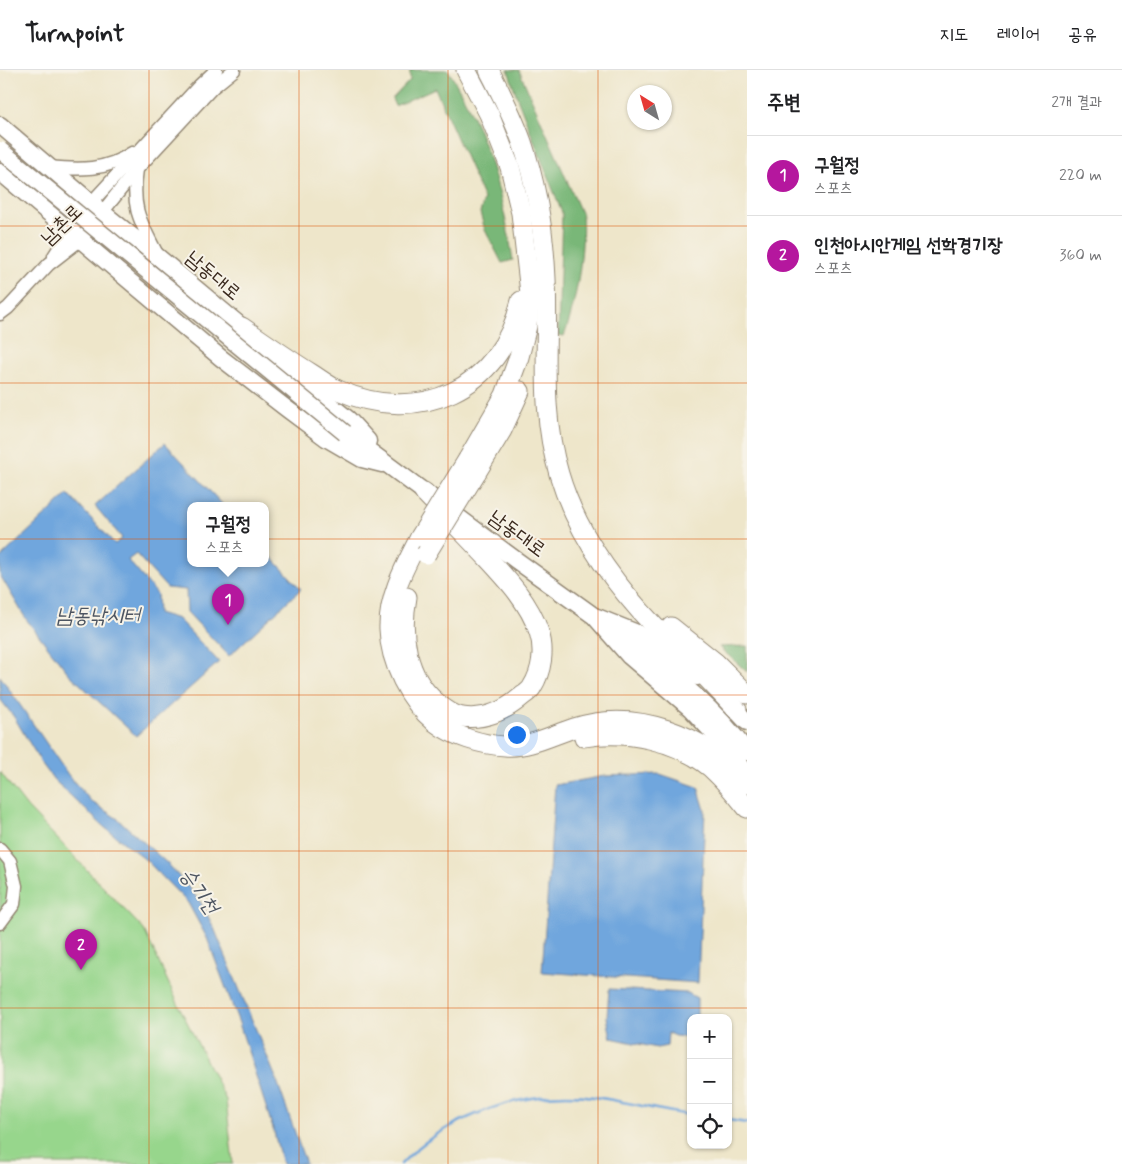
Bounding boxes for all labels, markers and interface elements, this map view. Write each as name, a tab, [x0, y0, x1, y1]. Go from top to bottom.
text: Turnpoint	[25, 19, 125, 50]
text: 지도	[940, 23, 969, 47]
text: 레이어	[997, 23, 1040, 47]
text: 공유	[1068, 23, 1097, 47]
north arrow	[627, 85, 672, 130]
text: 주변	[767, 89, 801, 117]
text: 2개 결과	[1051, 92, 1102, 113]
text: 구월정	[814, 153, 860, 178]
text: 1	[779, 165, 787, 186]
text: 220 m	[1059, 165, 1102, 186]
text: 스포츠	[814, 178, 853, 199]
street label: 남촌로	[35, 199, 89, 251]
text: 인천아시안게임 선학경기장	[814, 233, 1003, 258]
street label: 남동대로	[180, 245, 246, 307]
text: 2	[779, 245, 787, 266]
text: 360 m	[1059, 245, 1102, 266]
text: 스포츠	[814, 258, 853, 279]
popup	[187, 502, 269, 567]
street label: 남동대로	[483, 504, 551, 564]
text: 구월정	[205, 512, 251, 537]
text: 스포츠	[205, 537, 244, 558]
pin: 1	[212, 584, 244, 625]
water label: 남동낚시터	[56, 602, 142, 630]
your location	[504, 722, 530, 748]
water label: 승기천	[173, 862, 226, 922]
pin: 2	[65, 929, 97, 970]
map controls	[687, 1014, 732, 1149]
button: +	[687, 1014, 732, 1059]
button: −	[687, 1059, 732, 1104]
button: locate	[687, 1104, 732, 1149]

